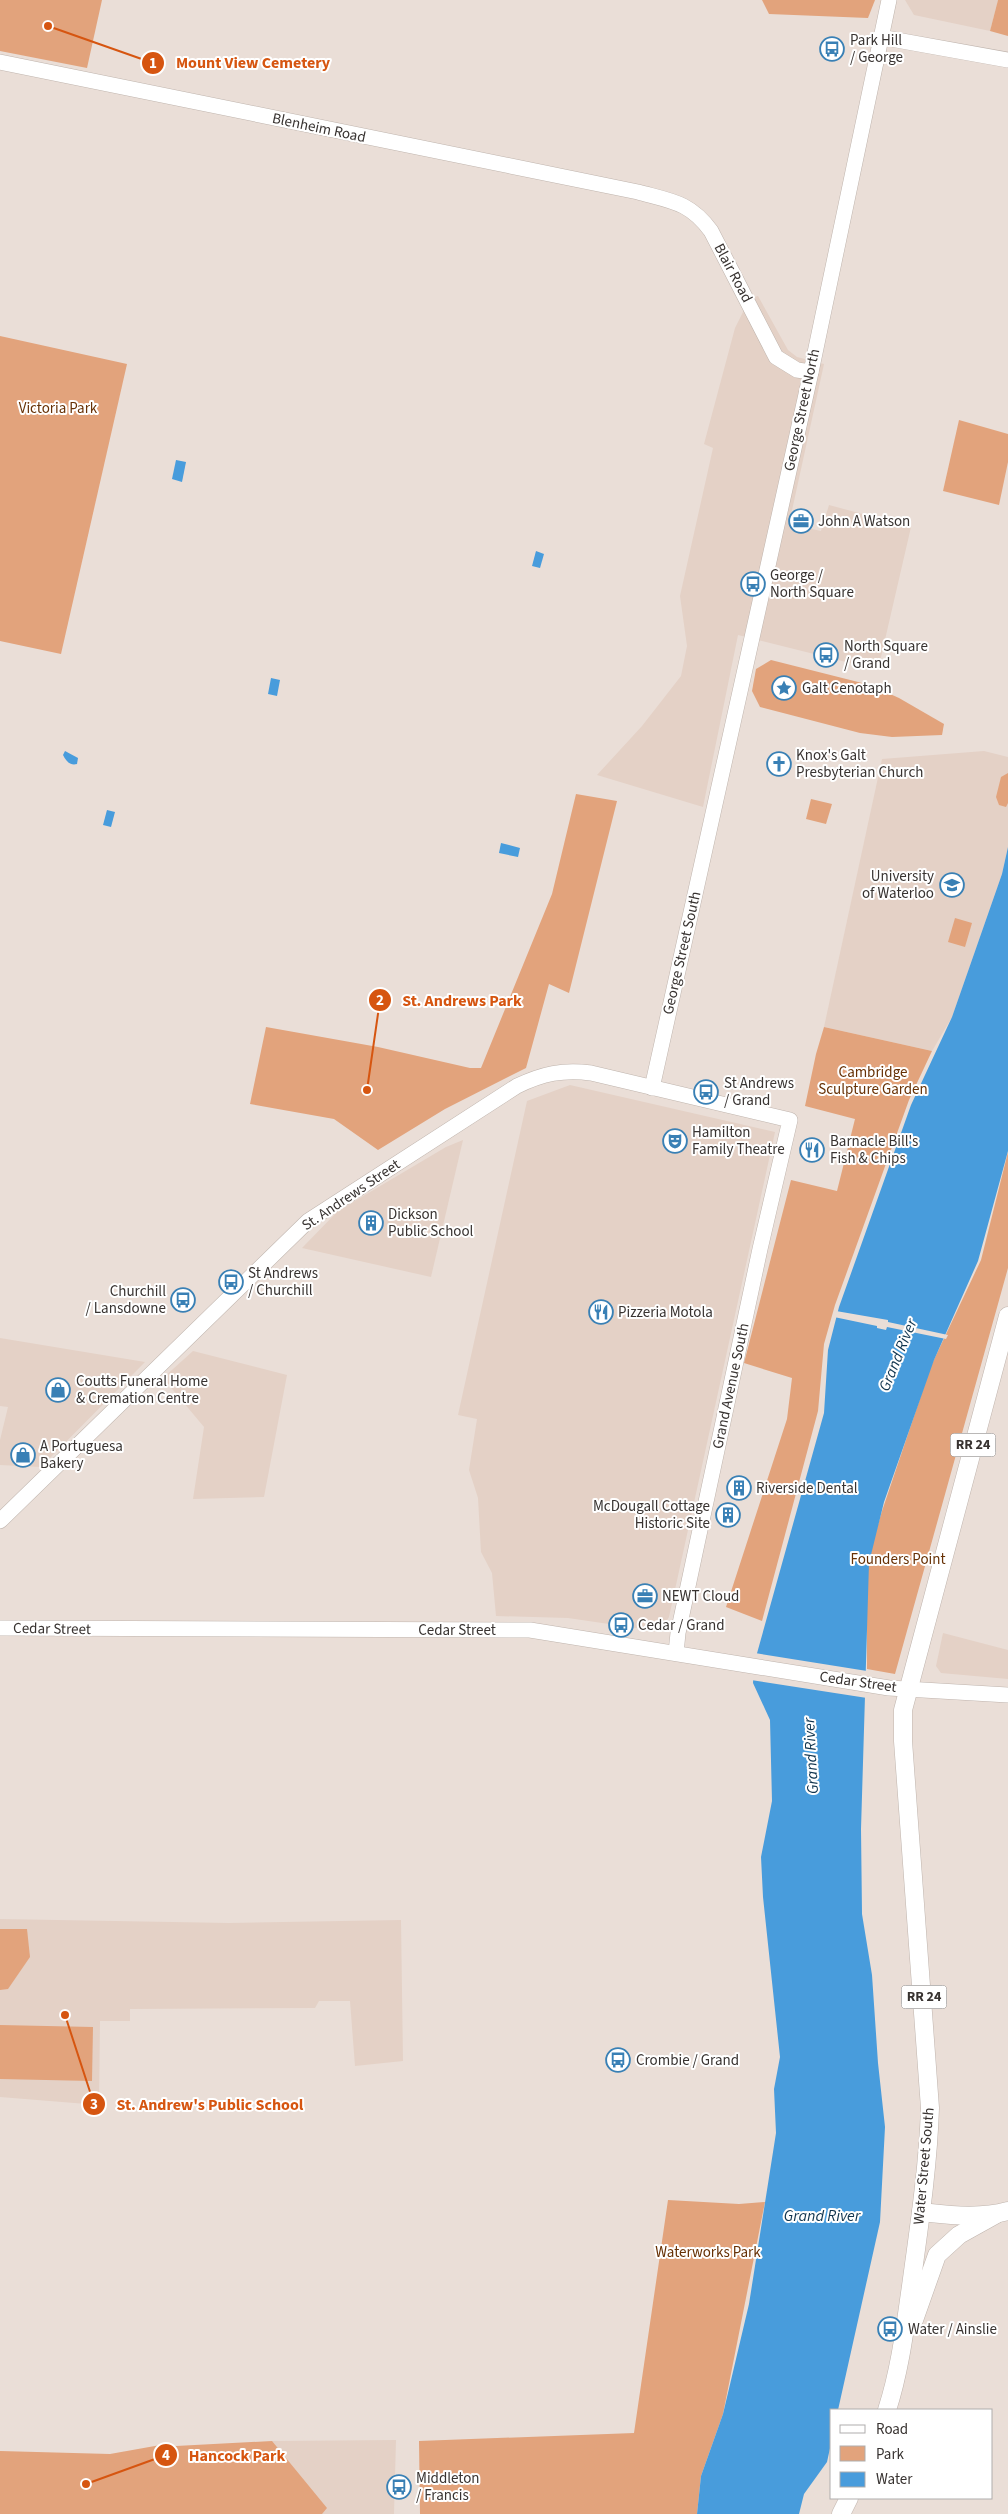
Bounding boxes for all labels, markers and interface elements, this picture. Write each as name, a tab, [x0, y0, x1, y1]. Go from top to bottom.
place label: Park Hill / George	[850, 30, 903, 68]
bus stop icon: Park Hill / George	[819, 36, 845, 62]
callout: Mount View Cemetery	[141, 47, 340, 78]
text: Mount View Cemetery	[176, 52, 331, 74]
text: 1	[149, 53, 157, 74]
street label: Blenheim Road	[270, 108, 368, 148]
street label: Blair Road	[709, 240, 757, 306]
street label: George Street North	[779, 347, 825, 473]
park label: Victoria Park	[19, 398, 98, 419]
office icon: John A Watson	[788, 508, 814, 534]
place label: John A Watson	[818, 511, 910, 532]
place label: George / North Square	[770, 565, 854, 603]
bus stop icon: George / North Square	[740, 571, 766, 597]
place label: North Square / Grand	[844, 636, 928, 674]
bus stop icon: North Square / Grand	[813, 642, 839, 668]
place icon: Galt Cenotaph	[771, 675, 797, 701]
place label: Galt Cenotaph	[802, 678, 892, 699]
place label: Knox's Galt Presbyterian Church	[796, 745, 923, 783]
church icon: Knox's Galt Presbyterian Church	[766, 751, 792, 777]
place label: University of Waterloo	[862, 866, 934, 904]
school or university icon: University of Waterloo	[939, 872, 965, 898]
street label: George Street South	[658, 889, 706, 1017]
callout: St. Andrews Park	[367, 985, 532, 1016]
text: 2	[376, 990, 384, 1011]
text: St. Andrews Park	[402, 990, 522, 1012]
park label: Cambridge Sculpture Garden	[818, 1062, 928, 1100]
place label: St Andrews / Grand	[724, 1073, 794, 1111]
bus stop icon: St Andrews / Grand	[693, 1079, 719, 1105]
place label: Hamilton Family Theatre	[692, 1122, 785, 1160]
theatre icon: Hamilton Family Theatre	[662, 1128, 688, 1154]
place label: Barnacle Bill's Fish & Chips	[830, 1131, 918, 1169]
restaurant icon: Barnacle Bill's Fish & Chips	[799, 1137, 825, 1163]
street label: St. Andrews Street	[298, 1154, 404, 1236]
place label: Dickson Public School	[388, 1204, 474, 1242]
building icon: Dickson Public School	[358, 1210, 384, 1236]
place label: St Andrews / Churchill	[248, 1263, 318, 1301]
bus stop icon: St Andrews / Churchill	[218, 1269, 244, 1295]
place label: Churchill / Lansdowne	[86, 1281, 166, 1319]
bus stop icon: Churchill / Lansdowne	[170, 1287, 196, 1313]
restaurant icon: Pizzeria Motola	[588, 1299, 614, 1325]
place label: Pizzeria Motola	[618, 1302, 713, 1323]
water label: Grand River	[873, 1314, 923, 1395]
street label: Grand Avenue South	[707, 1321, 755, 1451]
place label: Coutts Funeral Home & Cremation Centre	[76, 1371, 208, 1409]
shop icon: Coutts Funeral Home & Cremation Centre	[45, 1377, 71, 1403]
road number: RR 24	[950, 1434, 996, 1456]
place label: A Portuguesa Bakery	[40, 1436, 123, 1474]
shop icon: A Portuguesa Bakery	[10, 1442, 36, 1468]
building icon: Riverside Dental	[726, 1475, 752, 1501]
place label: Riverside Dental	[756, 1478, 858, 1499]
place label: McDougall Cottage Historic Site	[593, 1496, 710, 1534]
building icon: McDougall Cottage Historic Site	[715, 1502, 741, 1528]
park label: Founders Point	[850, 1549, 946, 1570]
office icon: NEWT Cloud	[632, 1583, 658, 1609]
place label: NEWT Cloud	[662, 1586, 739, 1607]
bus stop icon: Cedar / Grand	[608, 1612, 634, 1638]
place label: Cedar / Grand	[638, 1615, 725, 1636]
street label: Cedar Street	[13, 1618, 91, 1640]
street label: Cedar Street	[418, 1620, 496, 1641]
street label: Cedar Street	[818, 1666, 898, 1698]
water label: Grand River	[798, 1716, 824, 1795]
road number: RR 24	[902, 1985, 946, 2008]
bus stop icon: Crombie / Grand	[605, 2047, 631, 2073]
place label: Crombie / Grand	[636, 2050, 739, 2071]
callout: St. Andrew's Public School	[81, 2088, 313, 2119]
text: 3	[90, 2094, 98, 2115]
text: St. Andrew's Public School	[117, 2094, 304, 2116]
street label: Water Street South	[908, 2107, 940, 2225]
water label: Grand River	[784, 2205, 862, 2227]
park label: Waterworks Park	[655, 2242, 761, 2263]
bus stop icon: Water / Ainslie	[877, 2316, 903, 2342]
place label: Water / Ainslie	[908, 2319, 997, 2340]
legend	[830, 2409, 993, 2499]
text: Road	[876, 2419, 908, 2440]
callout: Hancock Park	[154, 2440, 295, 2471]
text: Park	[876, 2444, 905, 2465]
text: 4	[162, 2445, 170, 2466]
text: Hancock Park	[189, 2445, 285, 2467]
place label: Middleton / Francis	[416, 2468, 480, 2506]
text: Water	[876, 2469, 913, 2490]
bus stop icon: Middleton / Francis	[386, 2474, 412, 2500]

